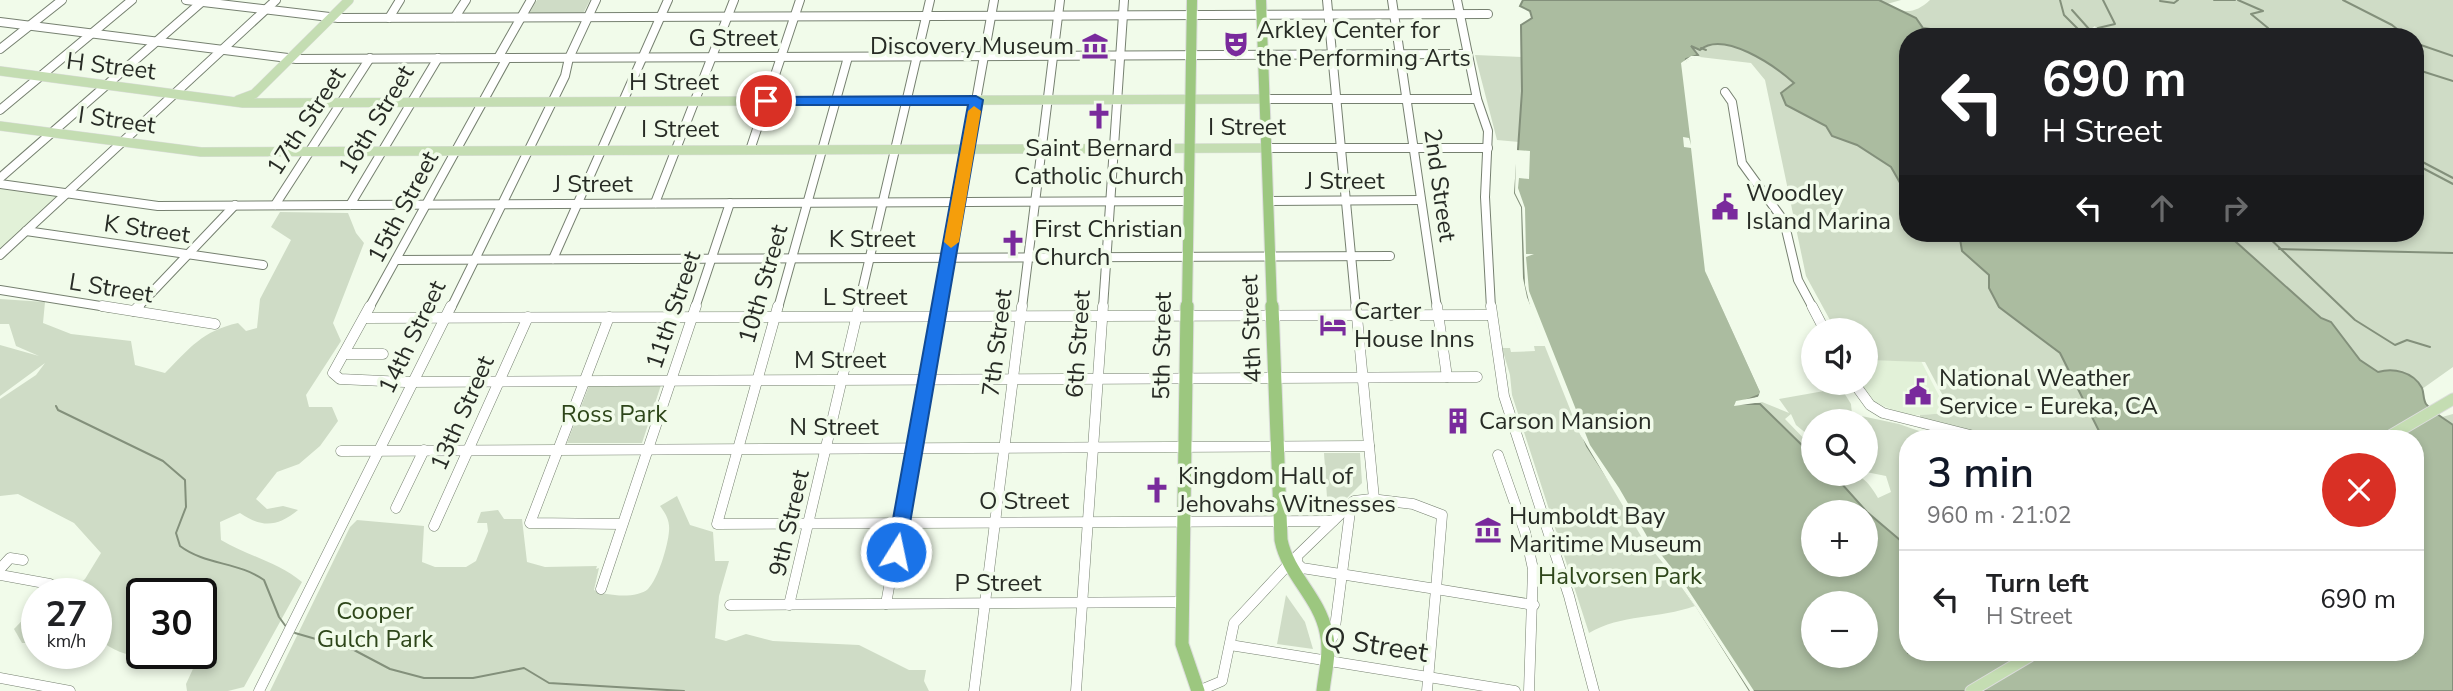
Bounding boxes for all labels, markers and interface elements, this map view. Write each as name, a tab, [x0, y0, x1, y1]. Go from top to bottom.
place label: Arkley Center for the Performing Arts	[1257, 14, 1471, 74]
street label: G Street	[688, 22, 778, 54]
theatre icon: Arkley Center for the Performing Arts	[1221, 29, 1251, 59]
place label: Discovery Museum	[870, 30, 1074, 62]
museum icon: Discovery Museum	[1080, 31, 1110, 61]
street label: H Street	[64, 45, 158, 87]
text: 690 m	[2042, 46, 2186, 113]
icon: left	[1927, 56, 2018, 147]
street label: 16th Street	[331, 59, 422, 181]
street label: 17th Street	[259, 60, 353, 181]
street label: H Street	[629, 66, 720, 98]
pin	[736, 71, 796, 131]
icon: arrive	[747, 82, 785, 120]
street label: I Street	[76, 99, 158, 141]
church icon: Saint Bernard Catholic Church	[1084, 101, 1114, 131]
text: H Street	[2042, 110, 2162, 153]
street label: I Street	[1208, 111, 1286, 143]
street label: I Street	[641, 113, 719, 145]
street label: 2nd Street	[1416, 126, 1464, 244]
place label: Saint Bernard Catholic Church	[1014, 132, 1184, 192]
street label: 15th Street	[360, 145, 446, 269]
street label: J Street	[1304, 165, 1385, 197]
street label: J Street	[552, 168, 633, 200]
place label: Woodley Island Marina	[1746, 177, 1891, 237]
icon: left	[2070, 189, 2108, 227]
icon: ahead	[2143, 189, 2181, 227]
icon: right	[2216, 189, 2254, 227]
public building icon: Woodley Island Marina	[1710, 192, 1740, 222]
street label: K Street	[102, 207, 193, 251]
place label: First Christian Church	[1034, 213, 1183, 273]
street label: 10th Street	[731, 220, 795, 347]
street label: K Street	[829, 223, 916, 255]
church icon: First Christian Church	[998, 228, 1028, 258]
street label: 11th Street	[638, 246, 708, 373]
street label: L Street	[67, 266, 156, 311]
street label: 14th Street	[371, 274, 453, 399]
street label: 4th Street	[1233, 274, 1269, 384]
street label: L Street	[823, 281, 908, 313]
street label: 7th Street	[975, 287, 1020, 399]
street label: 6th Street	[1058, 288, 1098, 399]
street label: 5th Street	[1145, 291, 1179, 400]
place label: Carter House Inns	[1354, 295, 1475, 355]
hotel icon: Carter House Inns	[1318, 310, 1348, 340]
map controls	[1801, 318, 1878, 668]
button: sound	[1801, 318, 1878, 395]
street label: M Street	[794, 344, 887, 376]
street label: 13th Street	[422, 350, 502, 475]
place label: National Weather Service - Eureka, CA	[1939, 362, 2159, 422]
public building icon: National Weather Service - Eureka, CA	[1903, 377, 1933, 407]
park label: Ross Park	[561, 398, 668, 430]
place label: Carson Mansion	[1479, 405, 1652, 437]
building icon: Carson Mansion	[1443, 406, 1473, 436]
button: search	[1801, 409, 1878, 486]
street label: N Street	[789, 411, 879, 443]
text: 3 min	[1927, 445, 2034, 502]
button: close	[2322, 453, 2396, 527]
place label: Kingdom Hall of Jehovahs Witnesses	[1177, 460, 1396, 520]
street label: 9th Street	[761, 466, 817, 579]
church icon: Kingdom Hall of Jehovahs Witnesses	[1142, 475, 1172, 505]
street label: O Street	[979, 485, 1070, 517]
place label: Humboldt Bay Maritime Museum	[1509, 500, 1702, 560]
button: +	[1801, 500, 1878, 577]
text: 960 m · 21:02	[1927, 500, 2072, 531]
position arrow	[859, 515, 933, 589]
museum icon: Humboldt Bay Maritime Museum	[1473, 515, 1503, 545]
park label: Halvorsen Park	[1538, 560, 1703, 592]
text: Turn left	[1986, 566, 2089, 601]
street label: P Street	[955, 567, 1042, 599]
speed limit sign: 30	[126, 578, 217, 669]
icon: left	[1927, 580, 1965, 618]
text: 690 m	[2320, 582, 2396, 617]
text: 27	[45, 591, 88, 638]
button: −	[1801, 591, 1878, 668]
park label: Cooper Gulch Park	[317, 595, 434, 655]
text: H Street	[1986, 601, 2072, 632]
street label: Q Street	[1321, 618, 1431, 672]
text: km/h	[47, 629, 86, 653]

